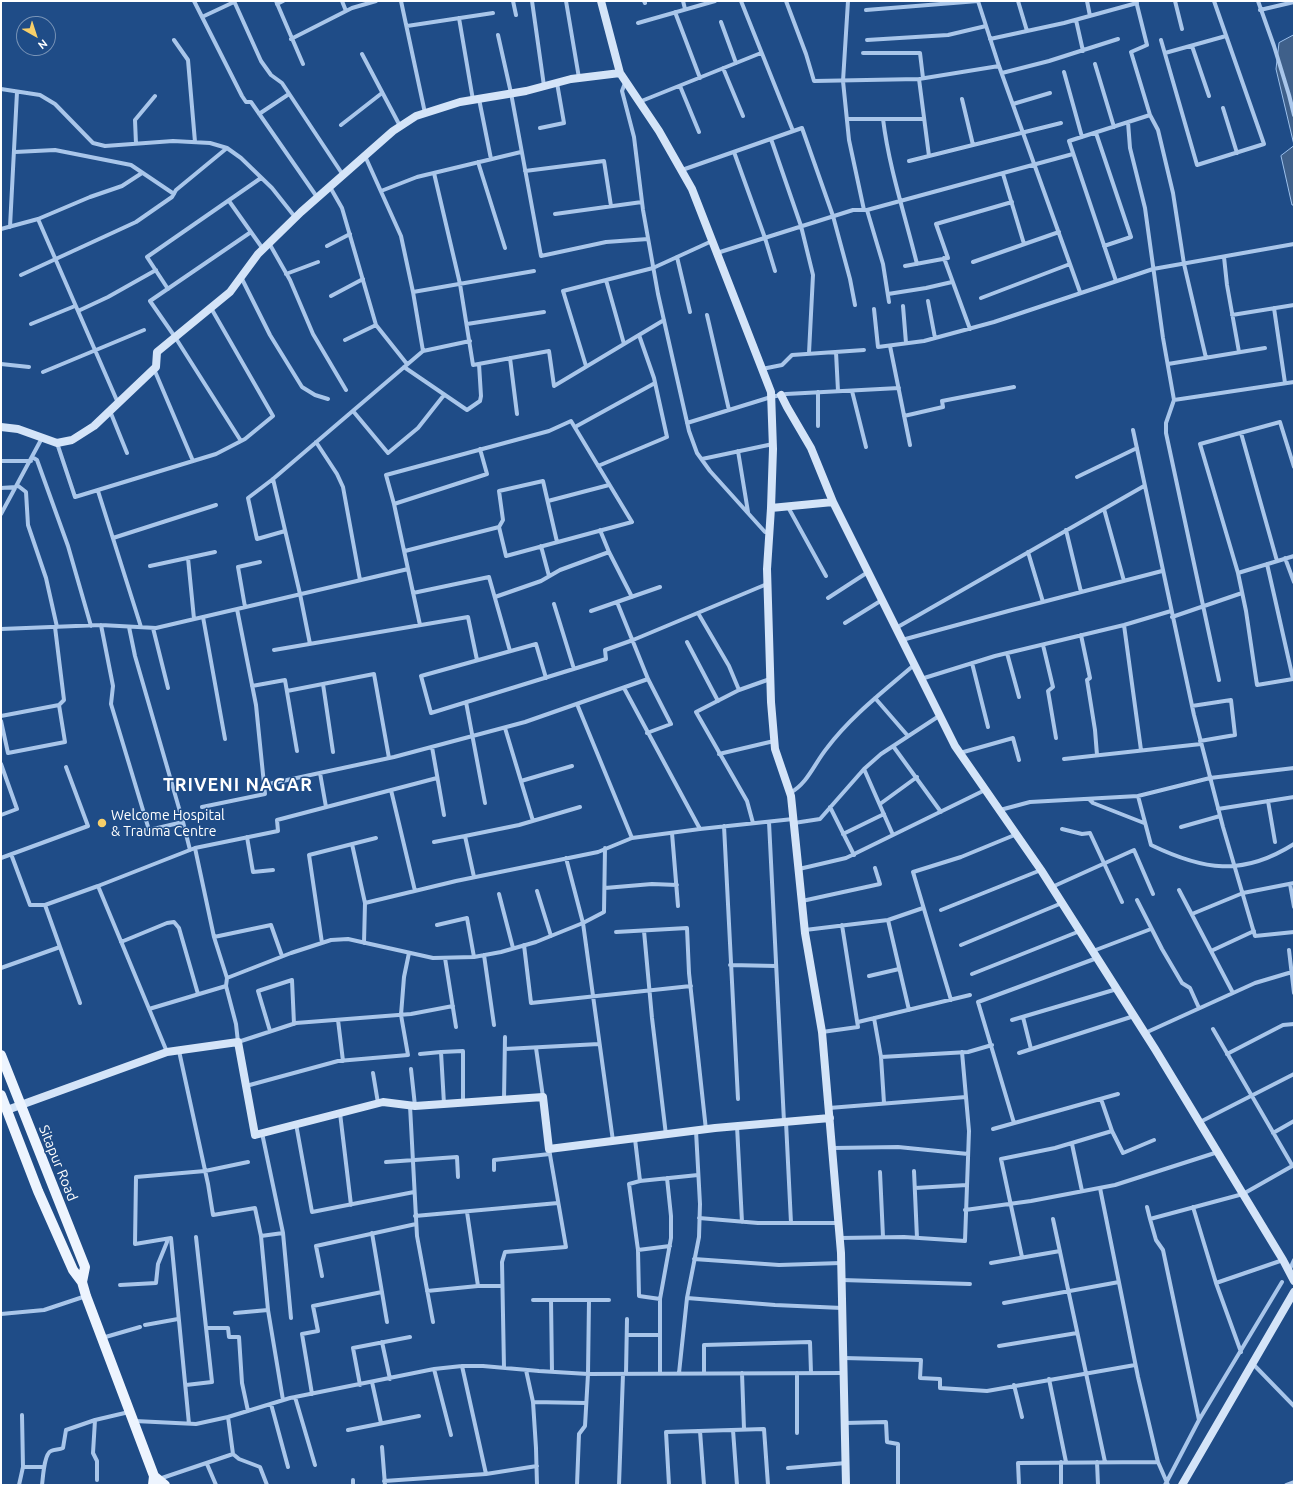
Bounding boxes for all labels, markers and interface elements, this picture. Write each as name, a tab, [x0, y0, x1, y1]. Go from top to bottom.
north arrow	[16, 16, 56, 56]
text: N	[36, 37, 50, 52]
district label: TRIVENI NAGAR	[163, 774, 313, 796]
place label: Welcome Hospital & Trauma Centre	[111, 807, 225, 840]
marker: Welcome Hospital & Trauma Centre	[96, 817, 108, 829]
street label: Sitapur Road	[35, 1123, 81, 1203]

